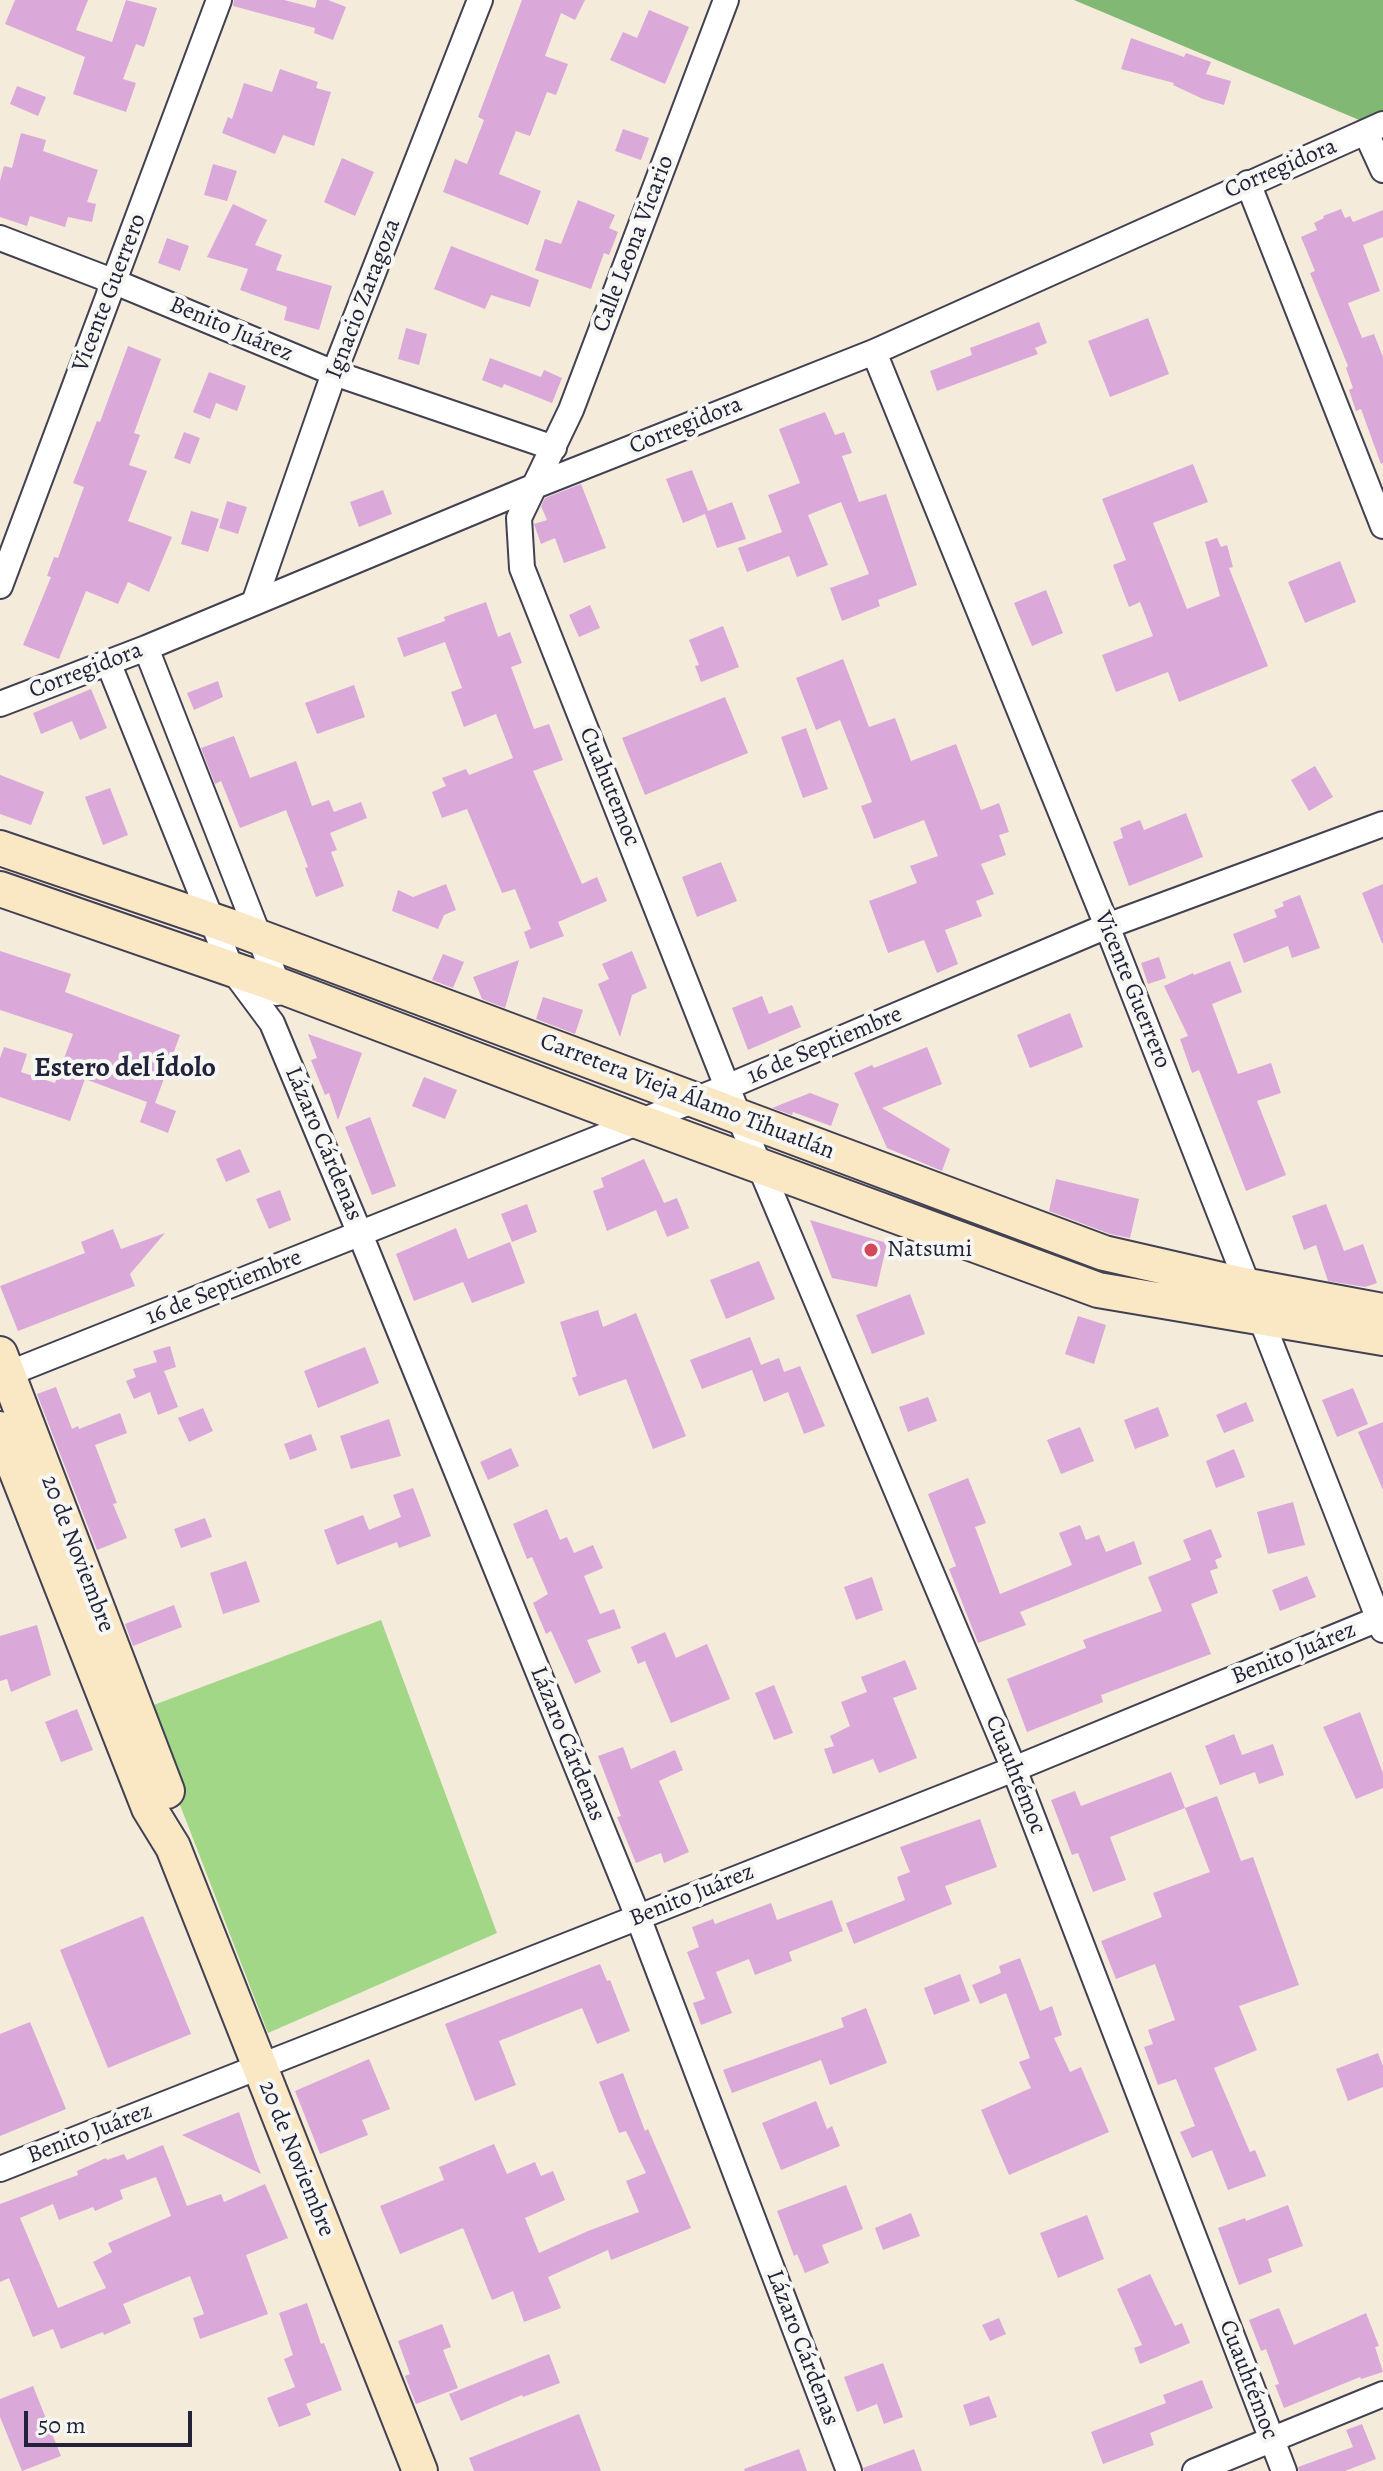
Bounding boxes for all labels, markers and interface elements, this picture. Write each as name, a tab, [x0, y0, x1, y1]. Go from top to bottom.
street label: Corregidora	[1221, 133, 1341, 205]
street label: Calle Leona Vicario	[587, 152, 681, 336]
street label: Vicente Guerrero	[67, 210, 153, 376]
street label: Ignacio Zaragoza	[320, 215, 408, 383]
street label: Benito Juárez	[165, 291, 297, 369]
street label: Corregidora	[625, 390, 747, 462]
street label: Corregidora	[25, 636, 147, 706]
street label: Cuahutemoc	[572, 723, 646, 851]
street label: Vicente Guerrero	[1087, 907, 1177, 1073]
street label: 16 de Septiembre	[743, 1000, 907, 1092]
street label: Carretera Vieja Álamo Tihuatlán	[536, 1027, 838, 1167]
district label: Estero del Ídolo	[34, 1052, 216, 1086]
street label: Lázaro Cárdenas	[278, 1063, 368, 1225]
place label: Natsumi	[887, 1236, 972, 1264]
marker: Natsumi	[862, 1241, 880, 1259]
street label: 16 de Septiembre	[142, 1244, 306, 1332]
street label: 20 de Noviembre	[34, 1471, 120, 1637]
street label: Benito Juárez	[1228, 1616, 1360, 1692]
street label: Lázaro Cárdenas	[523, 1663, 611, 1825]
street label: Cuauhtémoc	[978, 1711, 1052, 1839]
street label: Benito Juárez	[626, 1858, 758, 1934]
street label: 20 de Noviembre	[252, 2077, 340, 2241]
street label: Benito Juárez	[23, 2097, 157, 2171]
street label: Lázaro Cárdenas	[759, 2266, 845, 2430]
street label: Cuauhtémoc	[1212, 2316, 1284, 2444]
scale bar	[28, 2395, 196, 2445]
text: 50 m	[38, 2409, 86, 2441]

